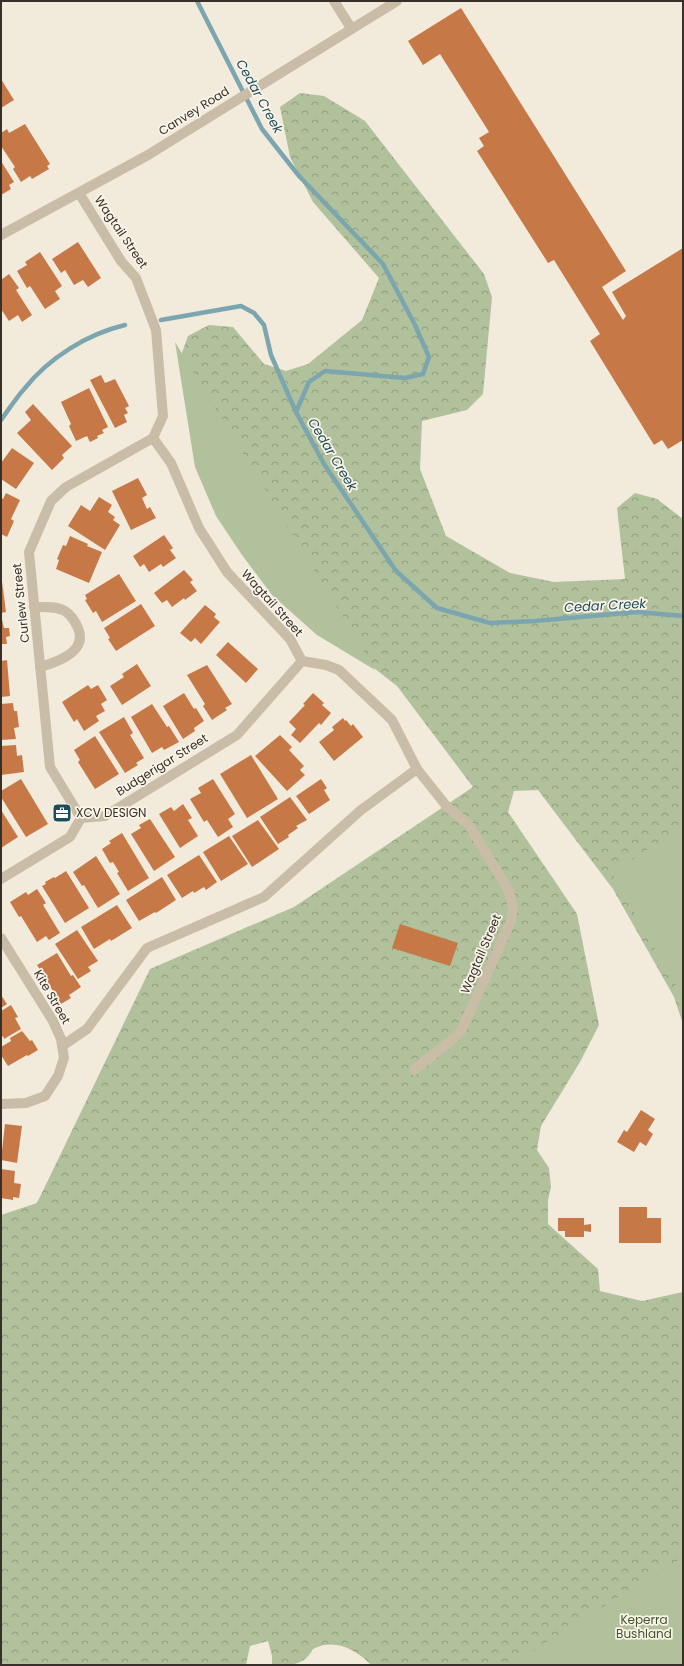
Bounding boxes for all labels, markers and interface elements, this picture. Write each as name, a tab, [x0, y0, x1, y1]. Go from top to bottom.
water label: Cedar Creek	[231, 56, 288, 138]
street label: Canvey Road	[155, 82, 232, 139]
street label: Wagtail Street	[91, 192, 152, 272]
water label: Cedar Creek	[303, 414, 363, 495]
street label: Curlew Street	[8, 562, 33, 644]
street label: Wagtail Street	[238, 566, 307, 640]
water label: Cedar Creek	[564, 594, 648, 617]
street label: Budgerigar Street	[113, 730, 211, 800]
office icon: XCV DESIGN	[51, 802, 73, 824]
place label: XCV DESIGN	[76, 804, 146, 821]
street label: Wagtail Street	[456, 912, 505, 996]
street label: Kite Street	[30, 966, 75, 1027]
park label: Keperra Bushland	[616, 1611, 672, 1642]

